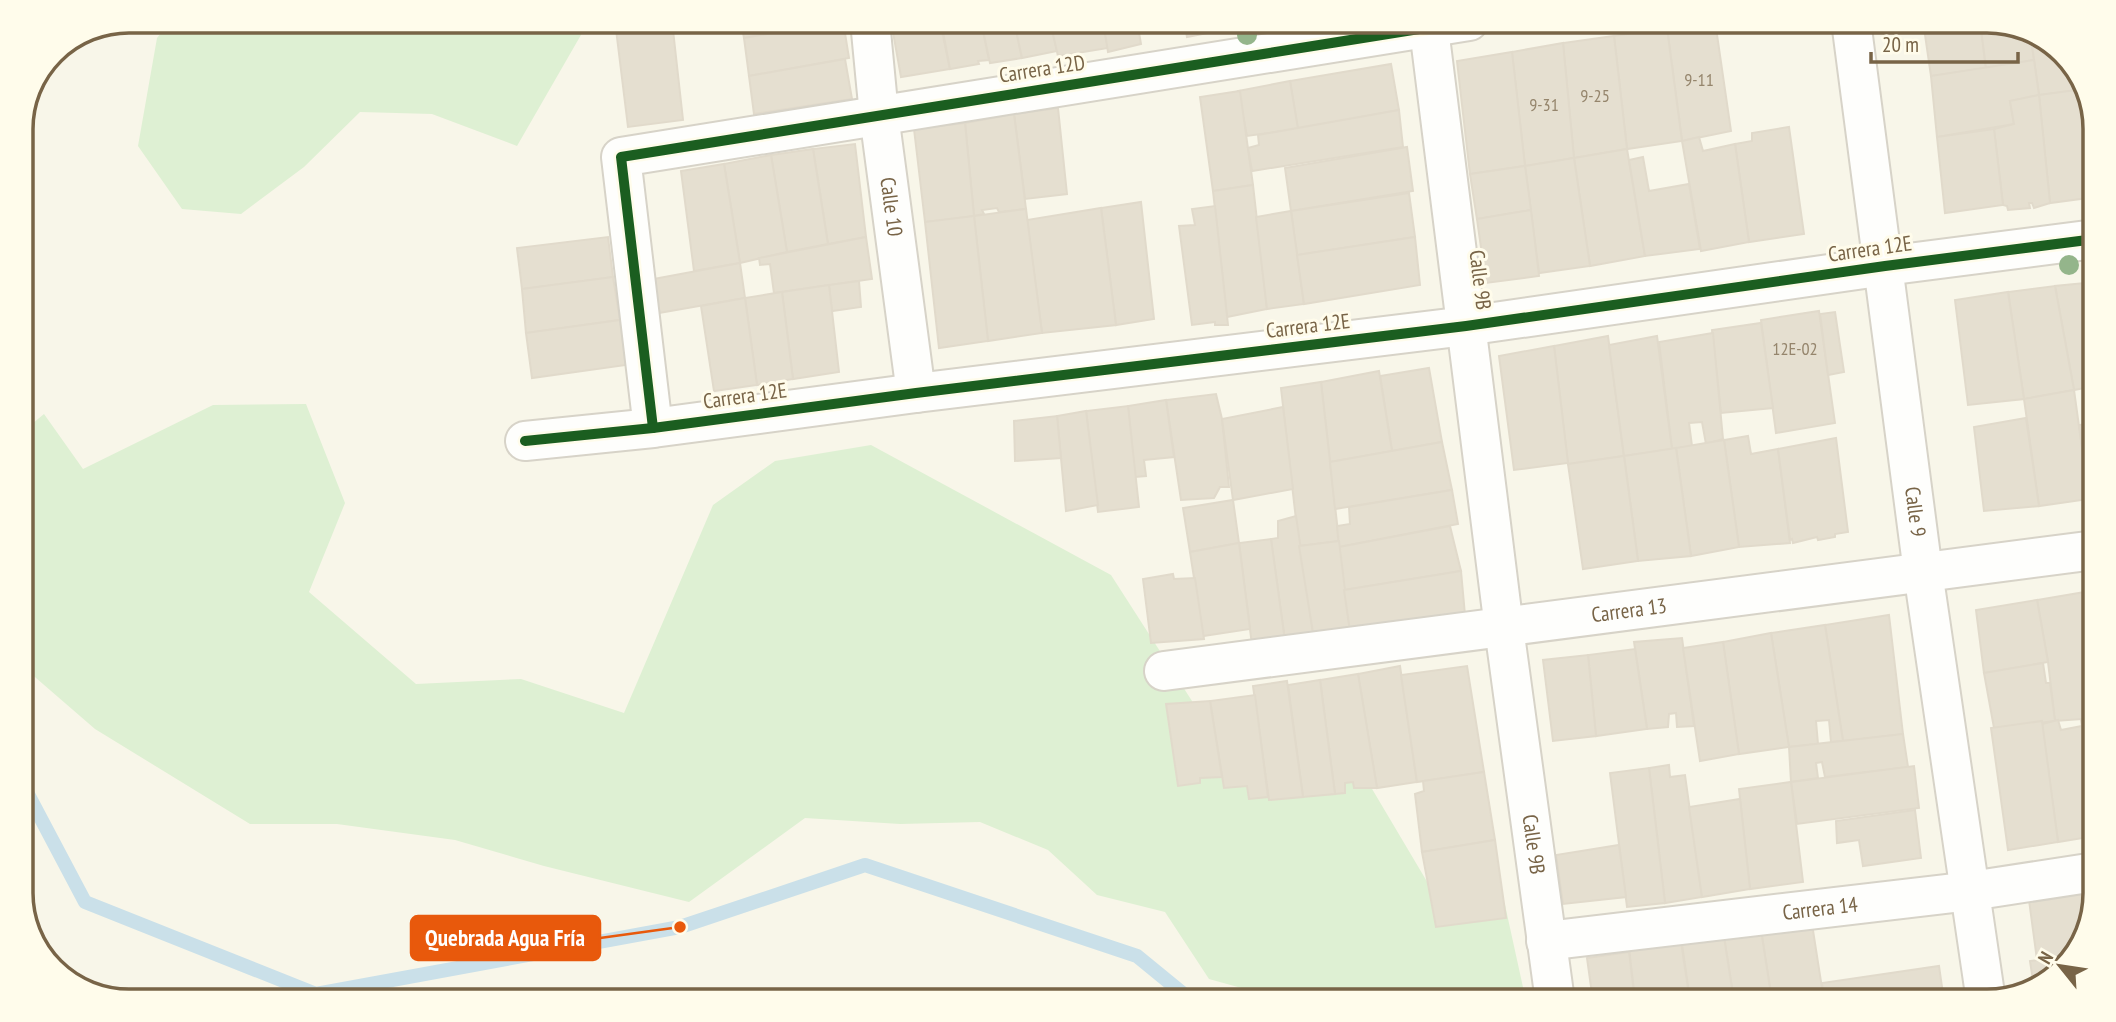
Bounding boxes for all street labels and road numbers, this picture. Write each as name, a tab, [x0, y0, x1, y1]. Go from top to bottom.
street label: Carrera 12D	[997, 48, 1087, 89]
street label: Calle 10	[874, 175, 909, 238]
street label: Carrera 12E	[1826, 229, 1914, 268]
street label: Calle 9B	[1463, 249, 1498, 311]
street label: Carrera 12E	[1264, 307, 1351, 344]
street label: Carrera 12E	[701, 376, 789, 415]
street label: Calle 9	[1899, 485, 1932, 538]
street label: Carrera 13	[1590, 592, 1668, 628]
street label: Calle 9B	[1517, 813, 1552, 876]
street label: Carrera 14	[1781, 890, 1860, 926]

